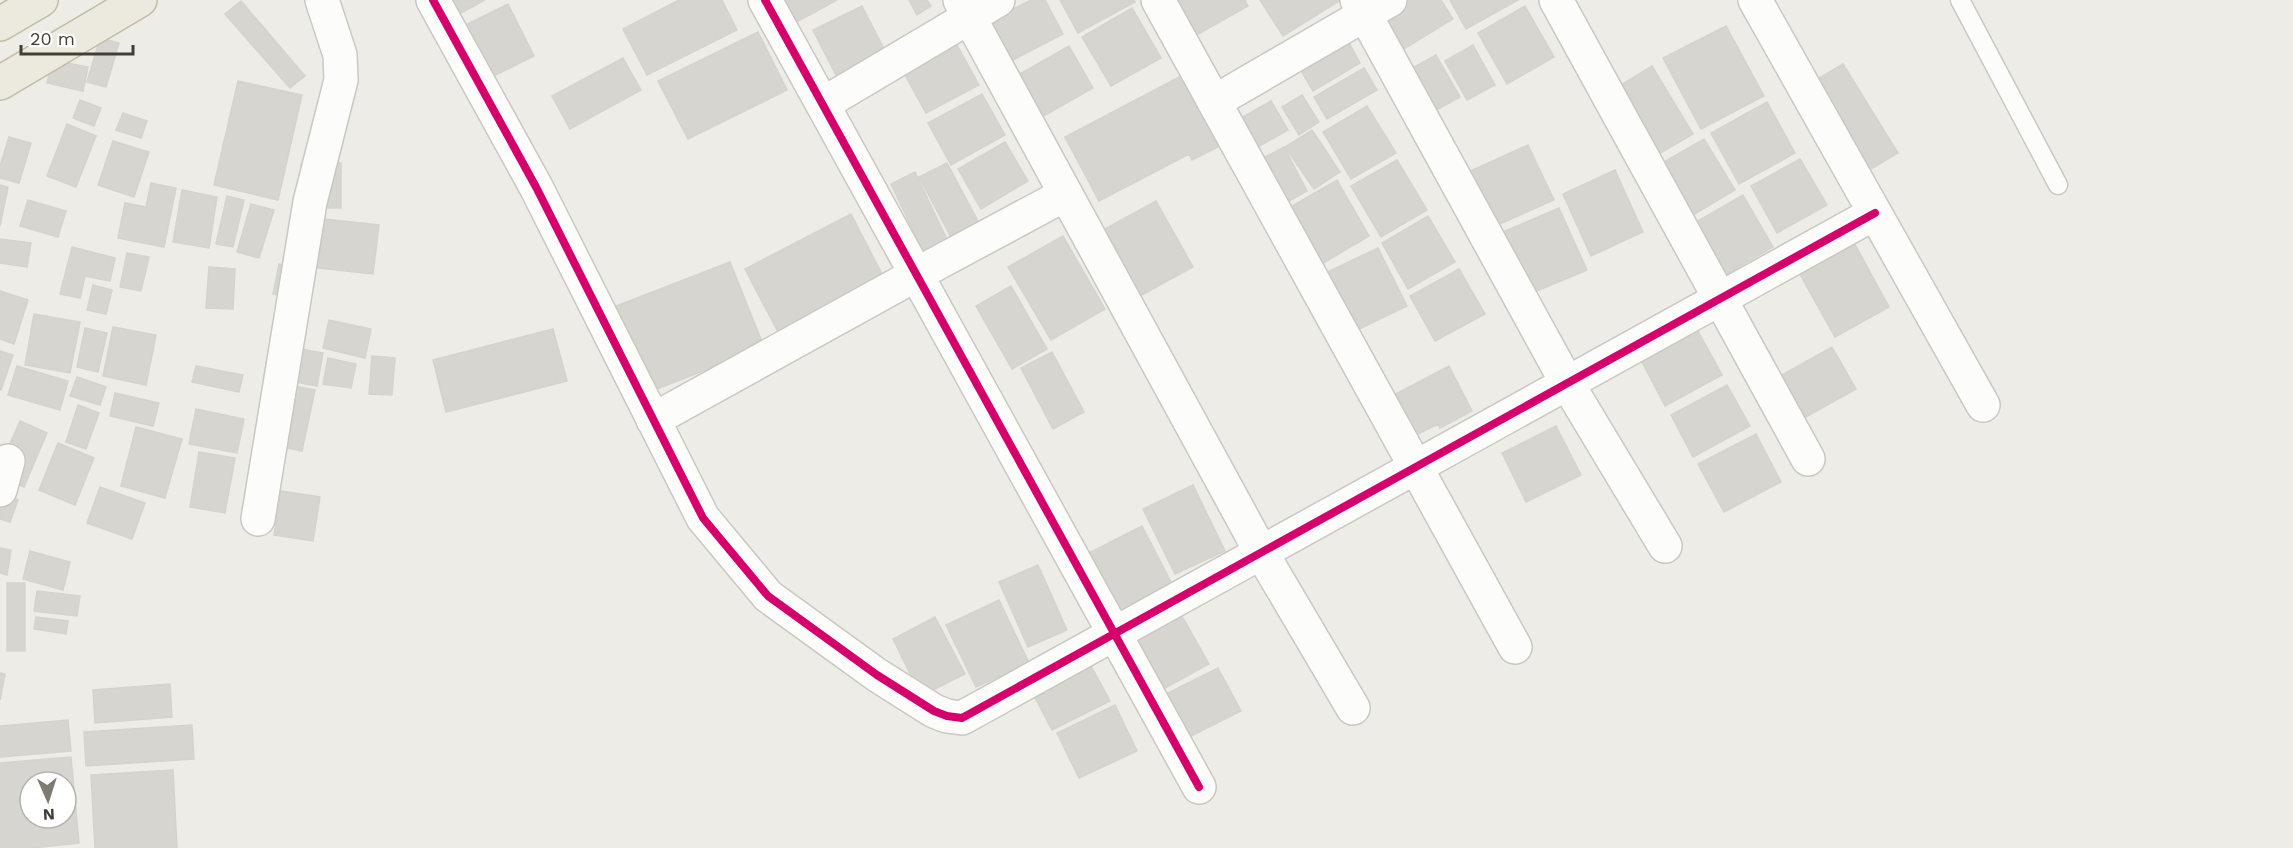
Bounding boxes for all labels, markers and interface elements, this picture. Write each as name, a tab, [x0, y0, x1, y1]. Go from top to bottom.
scale bar	[21, 18, 134, 56]
text: 20 m	[30, 28, 75, 49]
north arrow	[18, 770, 78, 830]
text: N	[42, 805, 55, 824]

